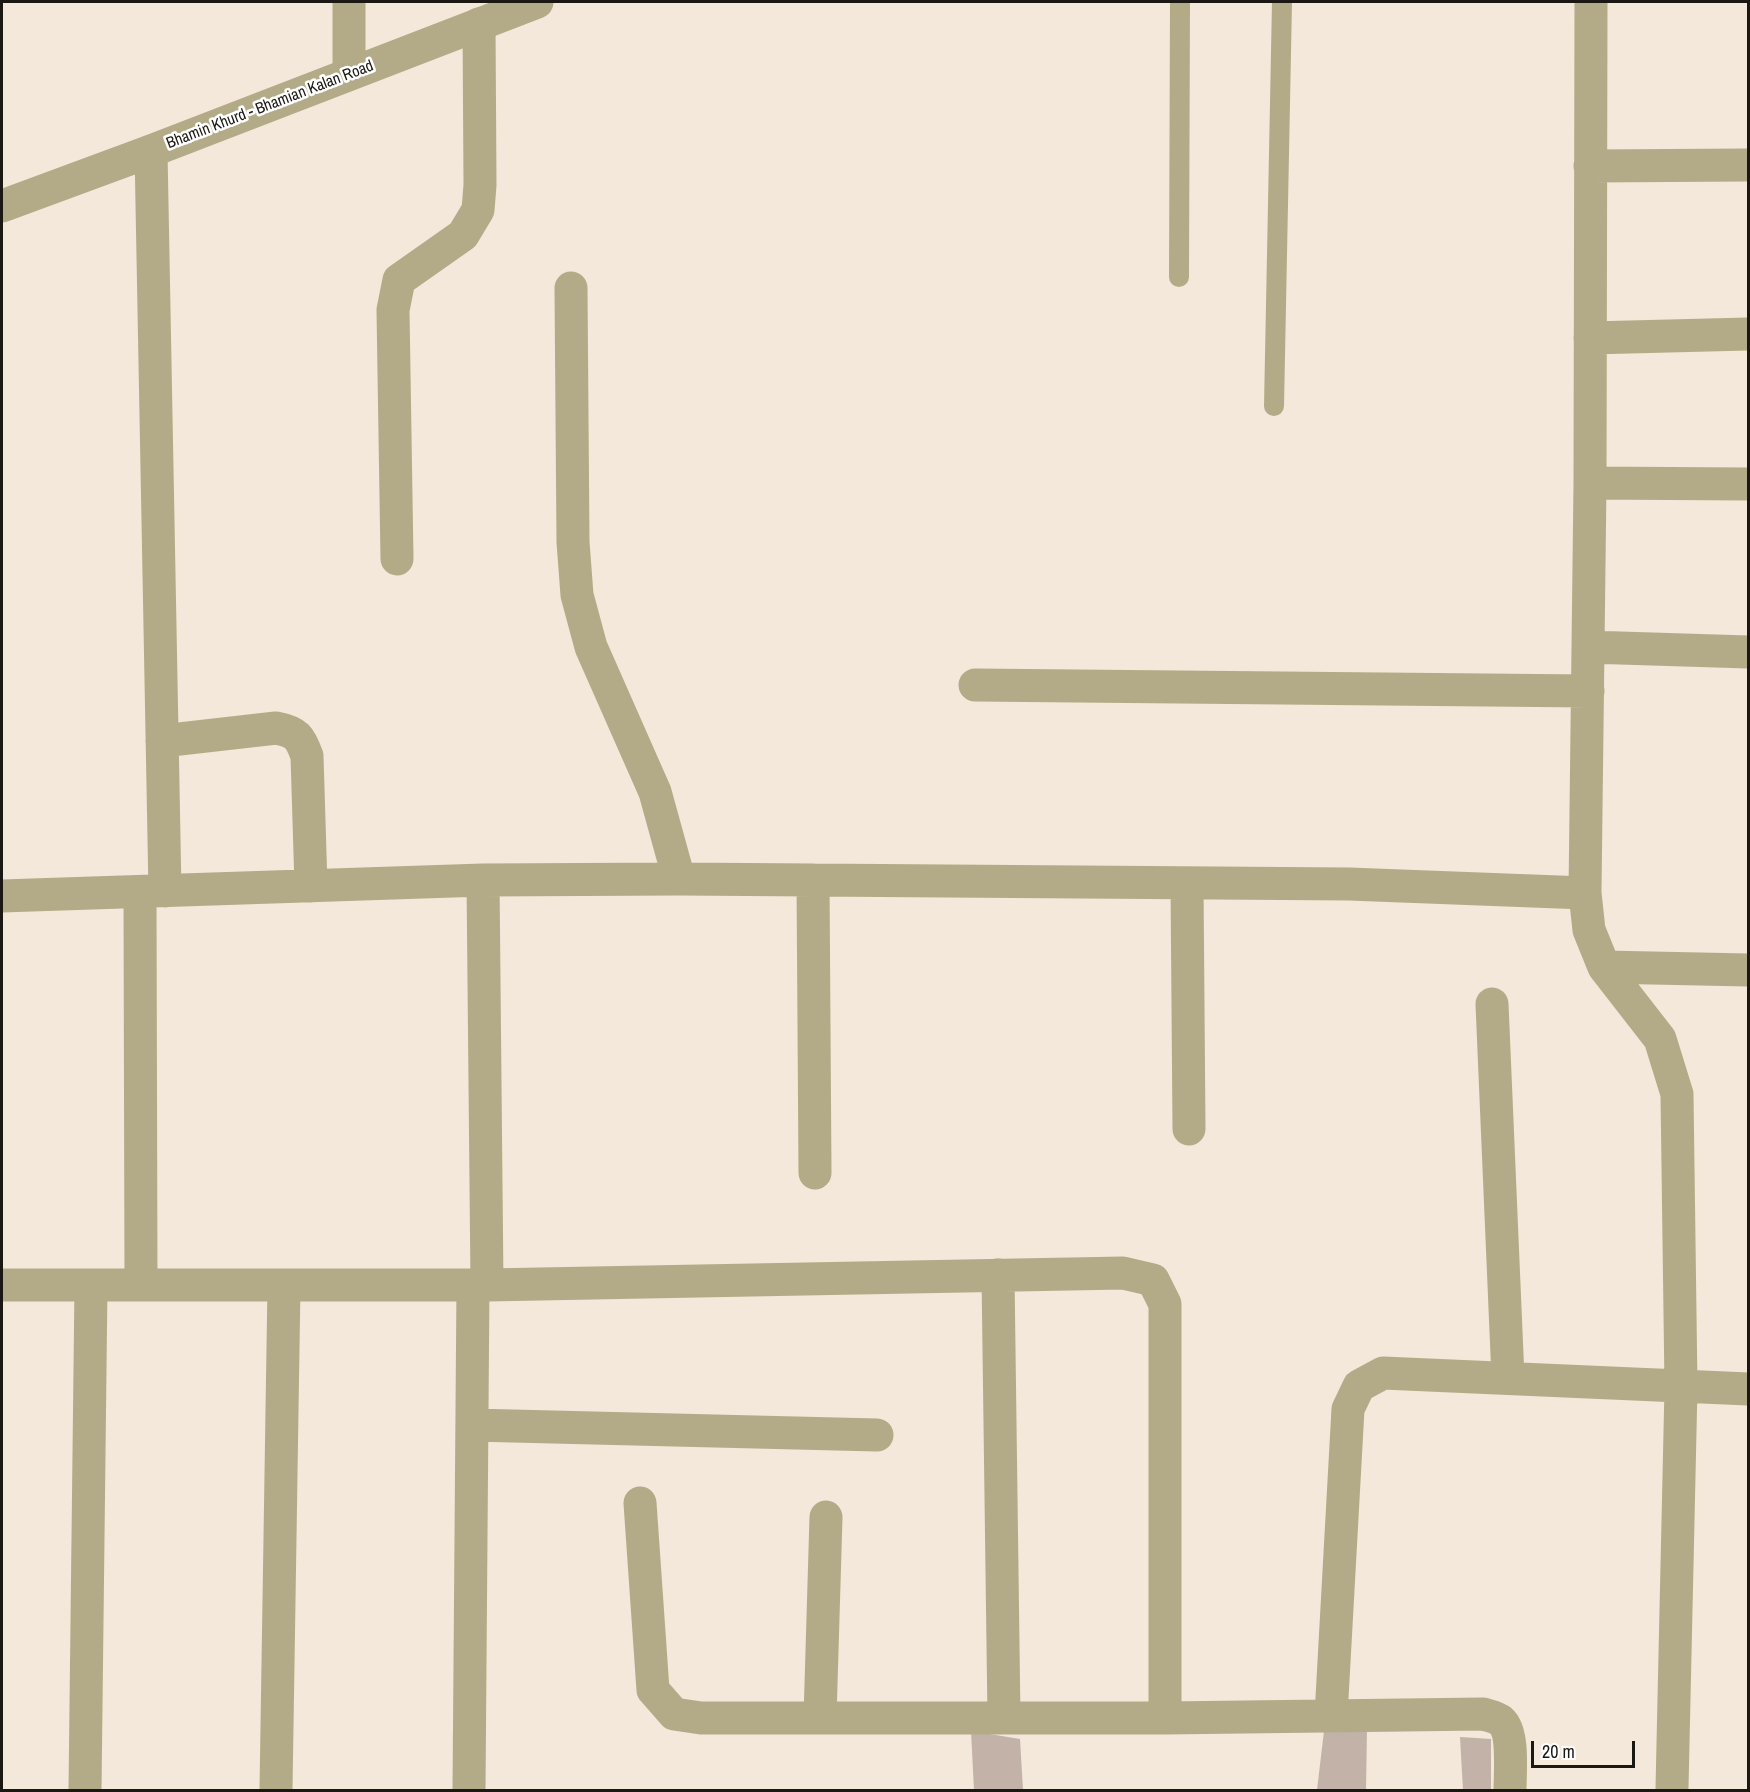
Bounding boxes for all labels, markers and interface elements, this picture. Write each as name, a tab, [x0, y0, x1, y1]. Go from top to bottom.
street label: Bhamin Khurd - Bhamian Kalan Road	[164, 57, 376, 153]
scale bar	[1534, 1729, 1638, 1767]
text: 20 m	[1542, 1739, 1575, 1764]

